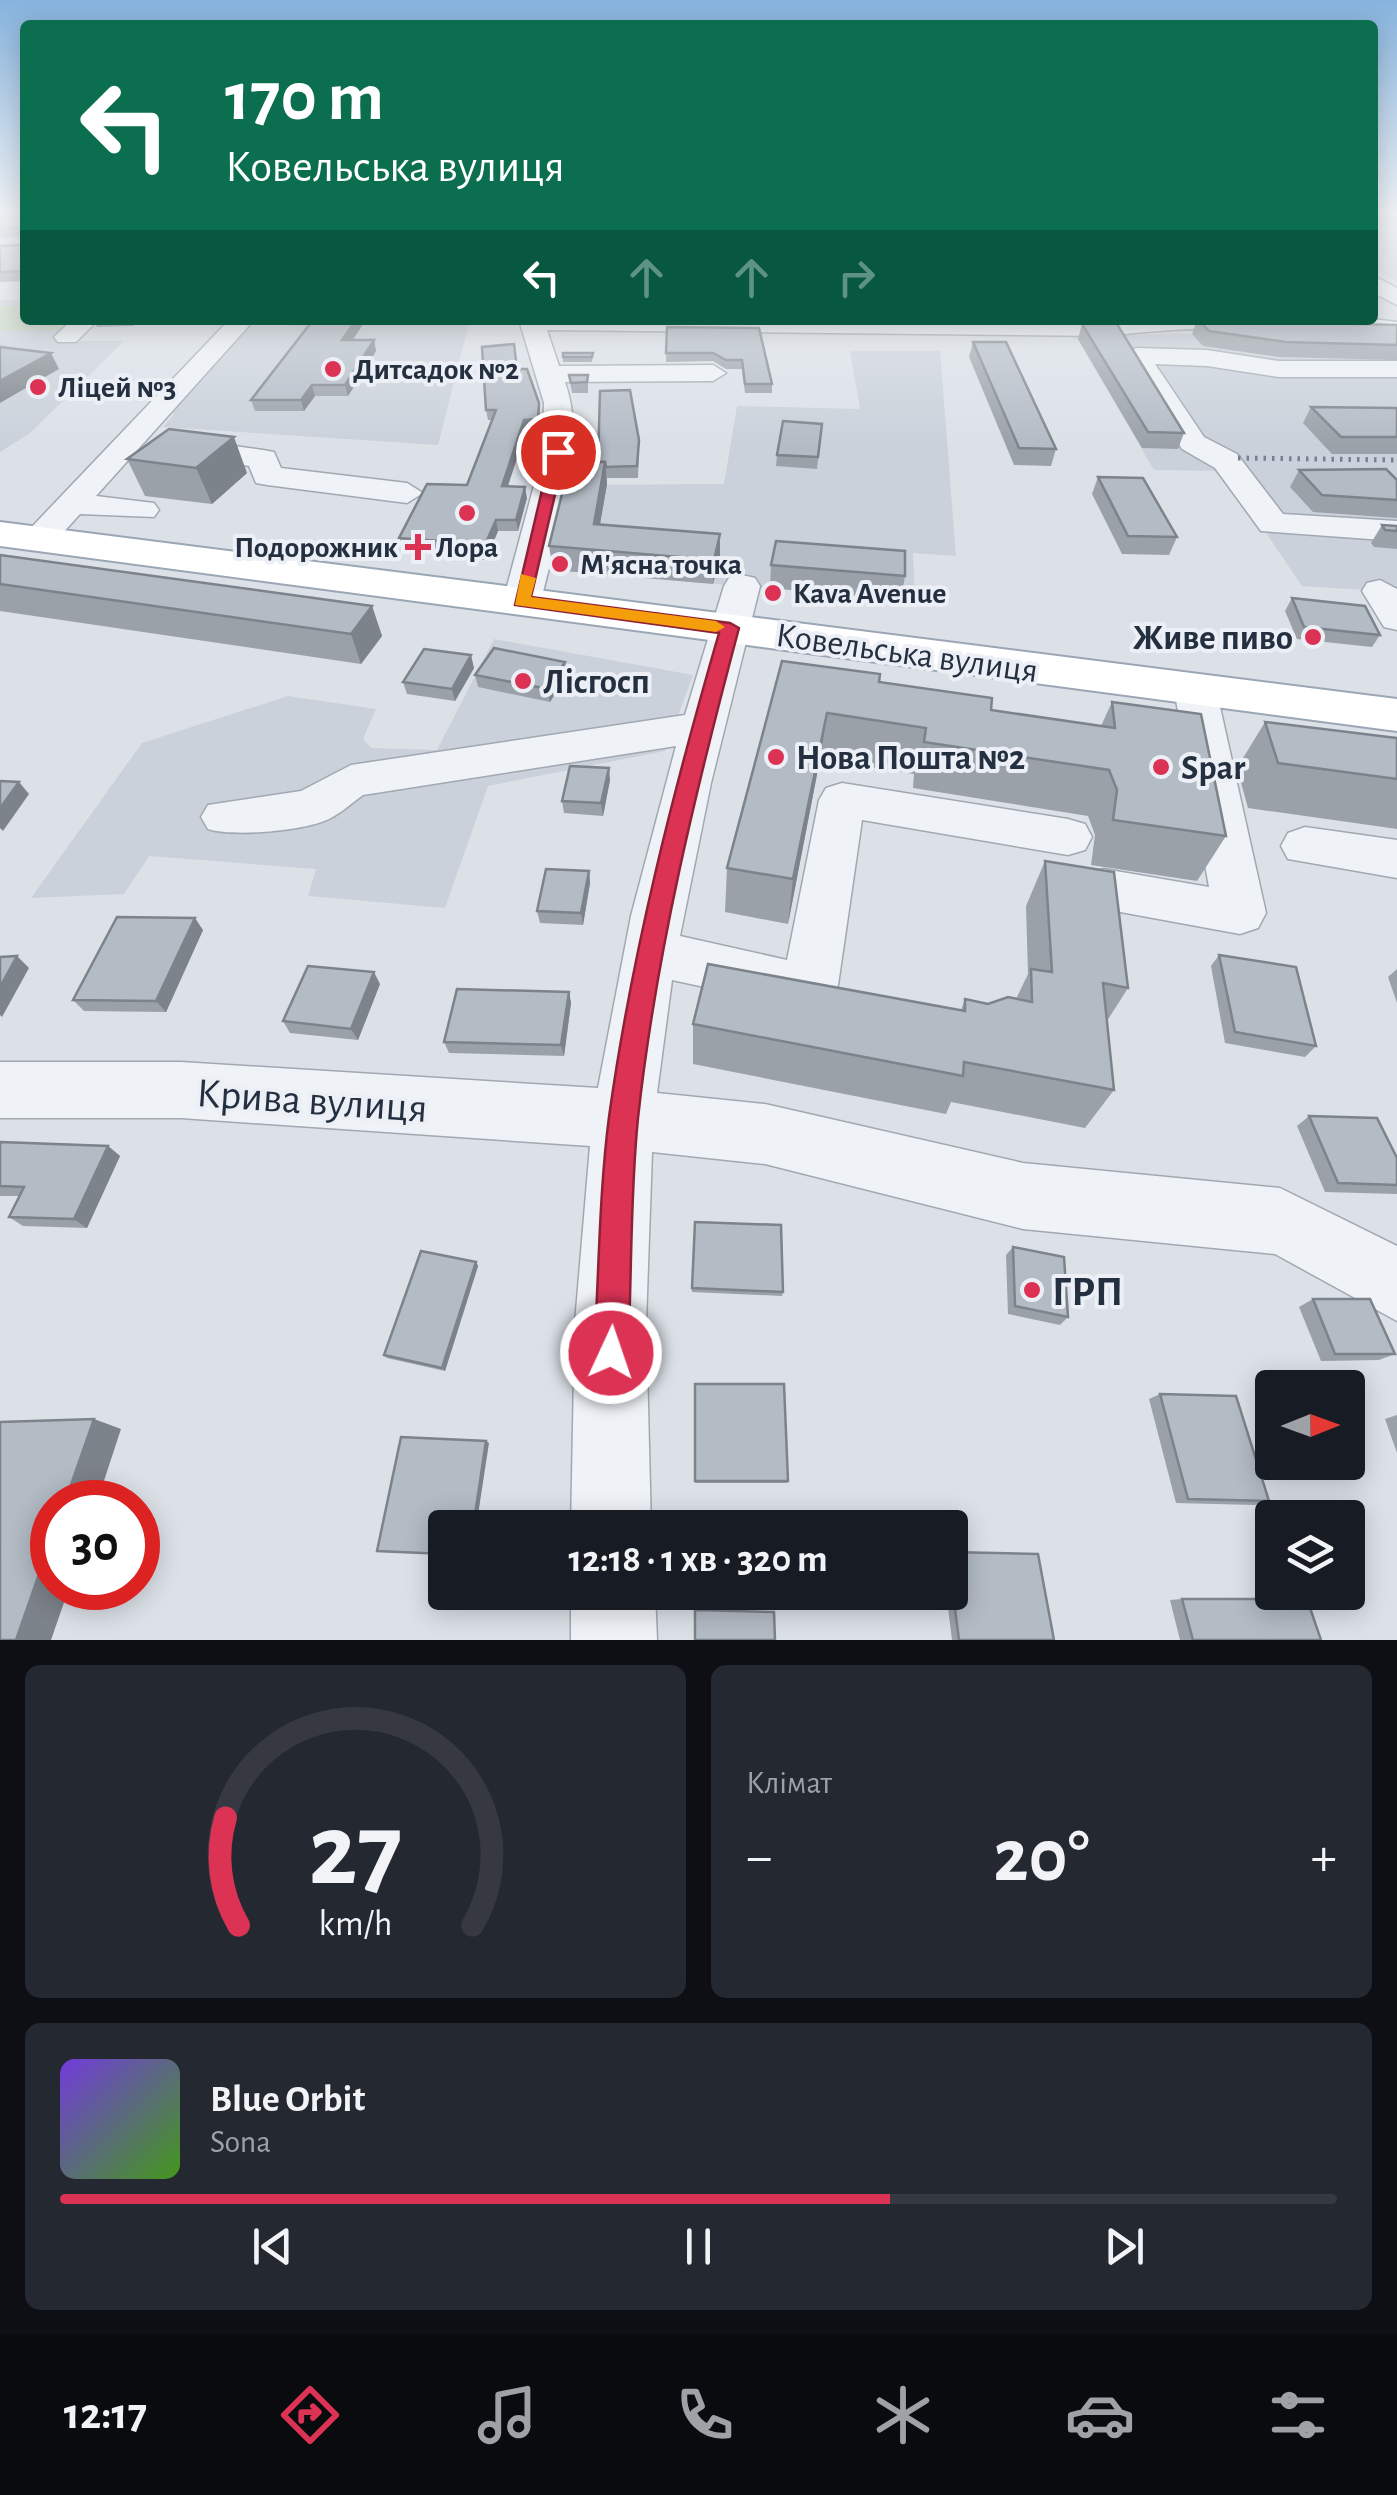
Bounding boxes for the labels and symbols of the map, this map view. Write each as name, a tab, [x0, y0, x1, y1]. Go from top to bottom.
place label: Дитсадок №2	[353, 355, 519, 385]
marker: Дитсадок №2	[322, 358, 344, 380]
place label: Ліцей №3	[58, 373, 176, 403]
marker: Ліцей №3	[27, 376, 49, 398]
pin	[516, 410, 601, 495]
marker: Лора	[456, 502, 478, 524]
place label: Подорожник	[234, 533, 398, 563]
place label: Лора	[436, 533, 498, 563]
marker: Подорожник	[407, 536, 429, 558]
place label: М'ясна точка	[580, 550, 742, 580]
marker: М'ясна точка	[549, 553, 571, 575]
place label: Kava Avenue	[793, 579, 946, 609]
marker: Kava Avenue	[762, 582, 784, 604]
street label: Ковельська вулиця	[773, 618, 1040, 689]
place label: Живе пиво	[1133, 621, 1293, 656]
marker: Живе пиво	[1302, 626, 1324, 648]
place label: Лісгосп	[543, 665, 650, 700]
marker: Лісгосп	[512, 670, 534, 692]
place label: Нова Пошта №2	[796, 741, 1025, 776]
marker: Нова Пошта №2	[765, 746, 787, 768]
place label: Spar	[1181, 751, 1245, 786]
marker: Spar	[1150, 756, 1172, 778]
street label: Крива вулиця	[195, 1072, 429, 1130]
place label: ГРП	[1052, 1271, 1123, 1313]
marker: ГРП	[1021, 1279, 1043, 1301]
position arrow	[559, 1301, 663, 1405]
north arrow	[1255, 1370, 1365, 1480]
speed limit sign: 30	[30, 1480, 160, 1610]

